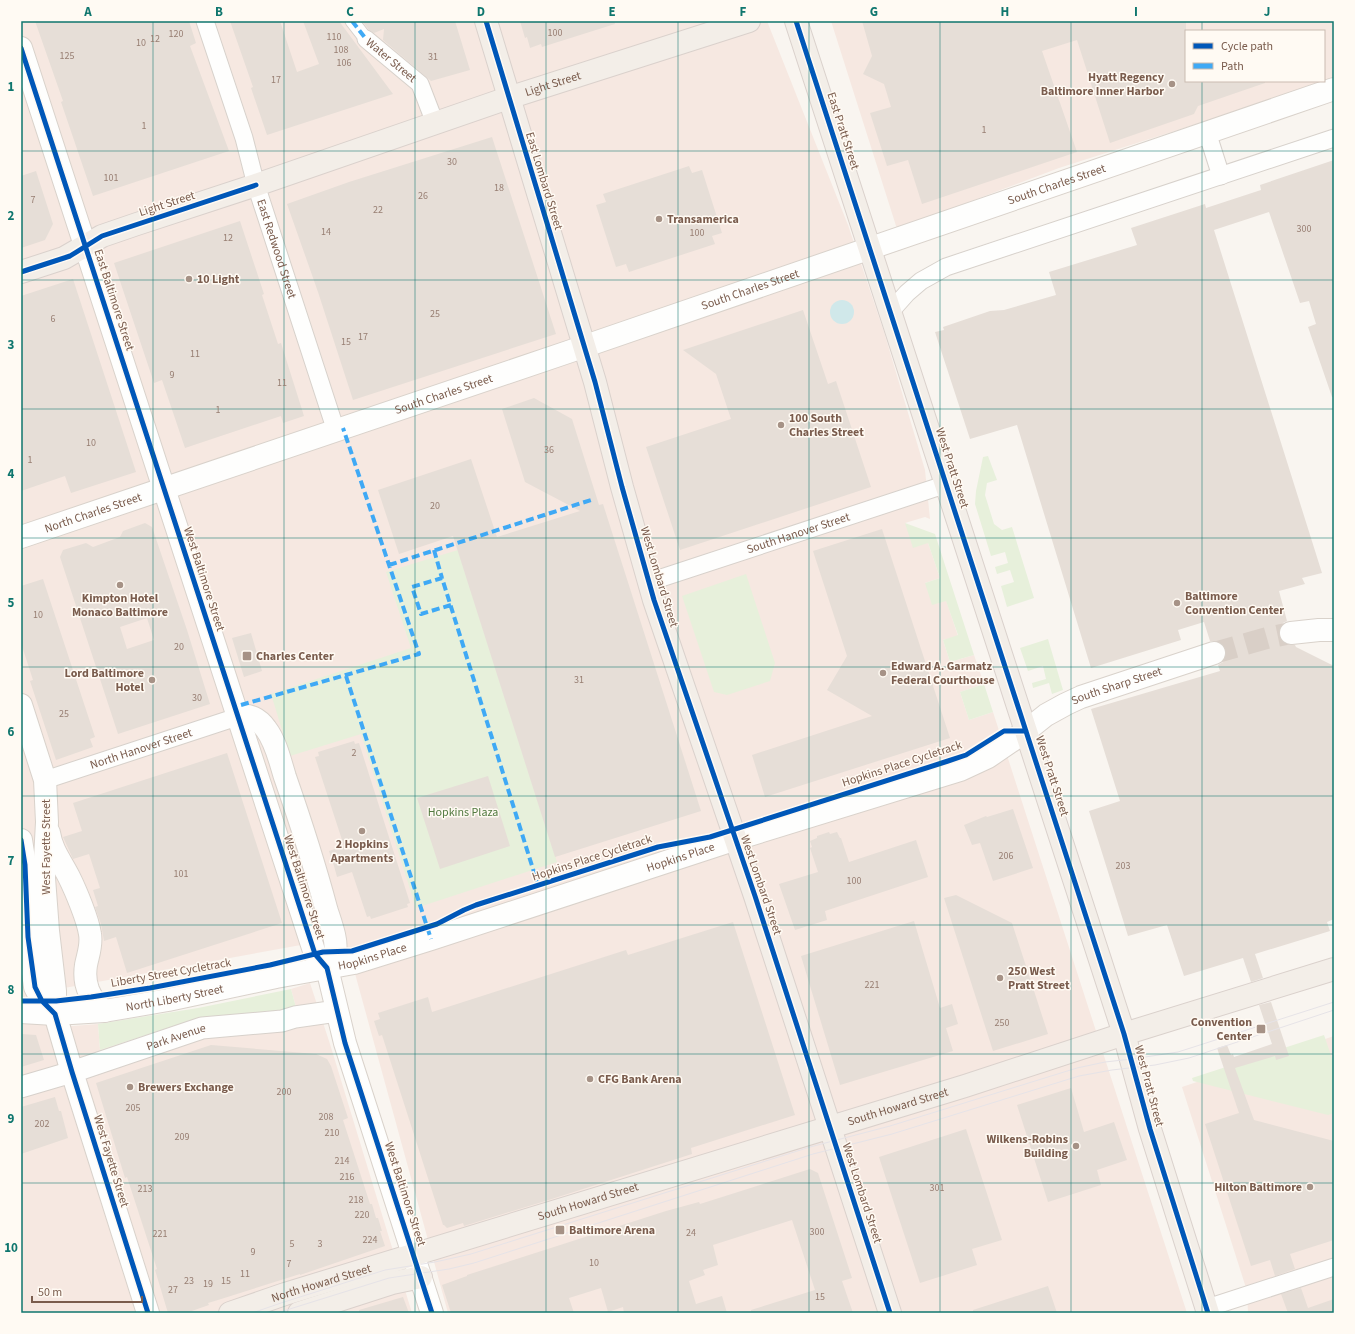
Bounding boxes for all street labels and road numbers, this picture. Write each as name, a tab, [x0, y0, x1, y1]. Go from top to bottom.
street label: Water Street	[362, 34, 420, 86]
street label: Light Street	[523, 67, 583, 101]
street label: East Pratt Street	[822, 90, 864, 172]
street label: East Lombard Street	[521, 130, 567, 232]
street label: South Charles Street	[1005, 160, 1108, 209]
street label: Light Street	[137, 187, 197, 221]
street label: East Redwood Street	[253, 197, 301, 301]
street label: East Baltimore Street	[90, 247, 138, 353]
street label: South Charles Street	[699, 265, 801, 314]
street label: South Charles Street	[392, 370, 495, 419]
street label: West Pratt Street	[931, 426, 973, 510]
street label: North Charles Street	[42, 488, 144, 537]
street label: South Hanover Street	[744, 508, 852, 558]
street label: West Baltimore Street	[179, 525, 229, 633]
street label: West Lombard Street	[636, 525, 682, 629]
street label: South Sharp Street	[1068, 662, 1164, 709]
street label: North Hanover Street	[88, 724, 194, 773]
street label: West Pratt Street	[1031, 734, 1073, 818]
street label: Hopkins Place Cycletrack	[840, 737, 964, 791]
street label: West Fayette Street	[38, 799, 55, 895]
street label: Hopkins Place Cycletrack	[530, 831, 654, 885]
street label: West Baltimore Street	[279, 833, 329, 941]
street label: West Lombard Street	[736, 833, 786, 937]
street label: Hopkins Place	[644, 838, 717, 876]
street label: Hopkins Place	[336, 939, 409, 974]
street label: Liberty Street Cycletrack	[109, 954, 233, 992]
street label: North Liberty Street	[124, 980, 225, 1016]
street label: Park Avenue	[144, 1019, 206, 1055]
street label: West Pratt Street	[1130, 1043, 1168, 1129]
street label: South Howard Street	[845, 1083, 950, 1130]
street label: West Fayette Street	[89, 1113, 133, 1209]
street label: West Baltimore Street	[380, 1140, 430, 1248]
street label: West Lombard Street	[838, 1141, 886, 1245]
street label: South Howard Street	[535, 1178, 640, 1225]
street label: North Howard Street	[269, 1260, 373, 1307]

